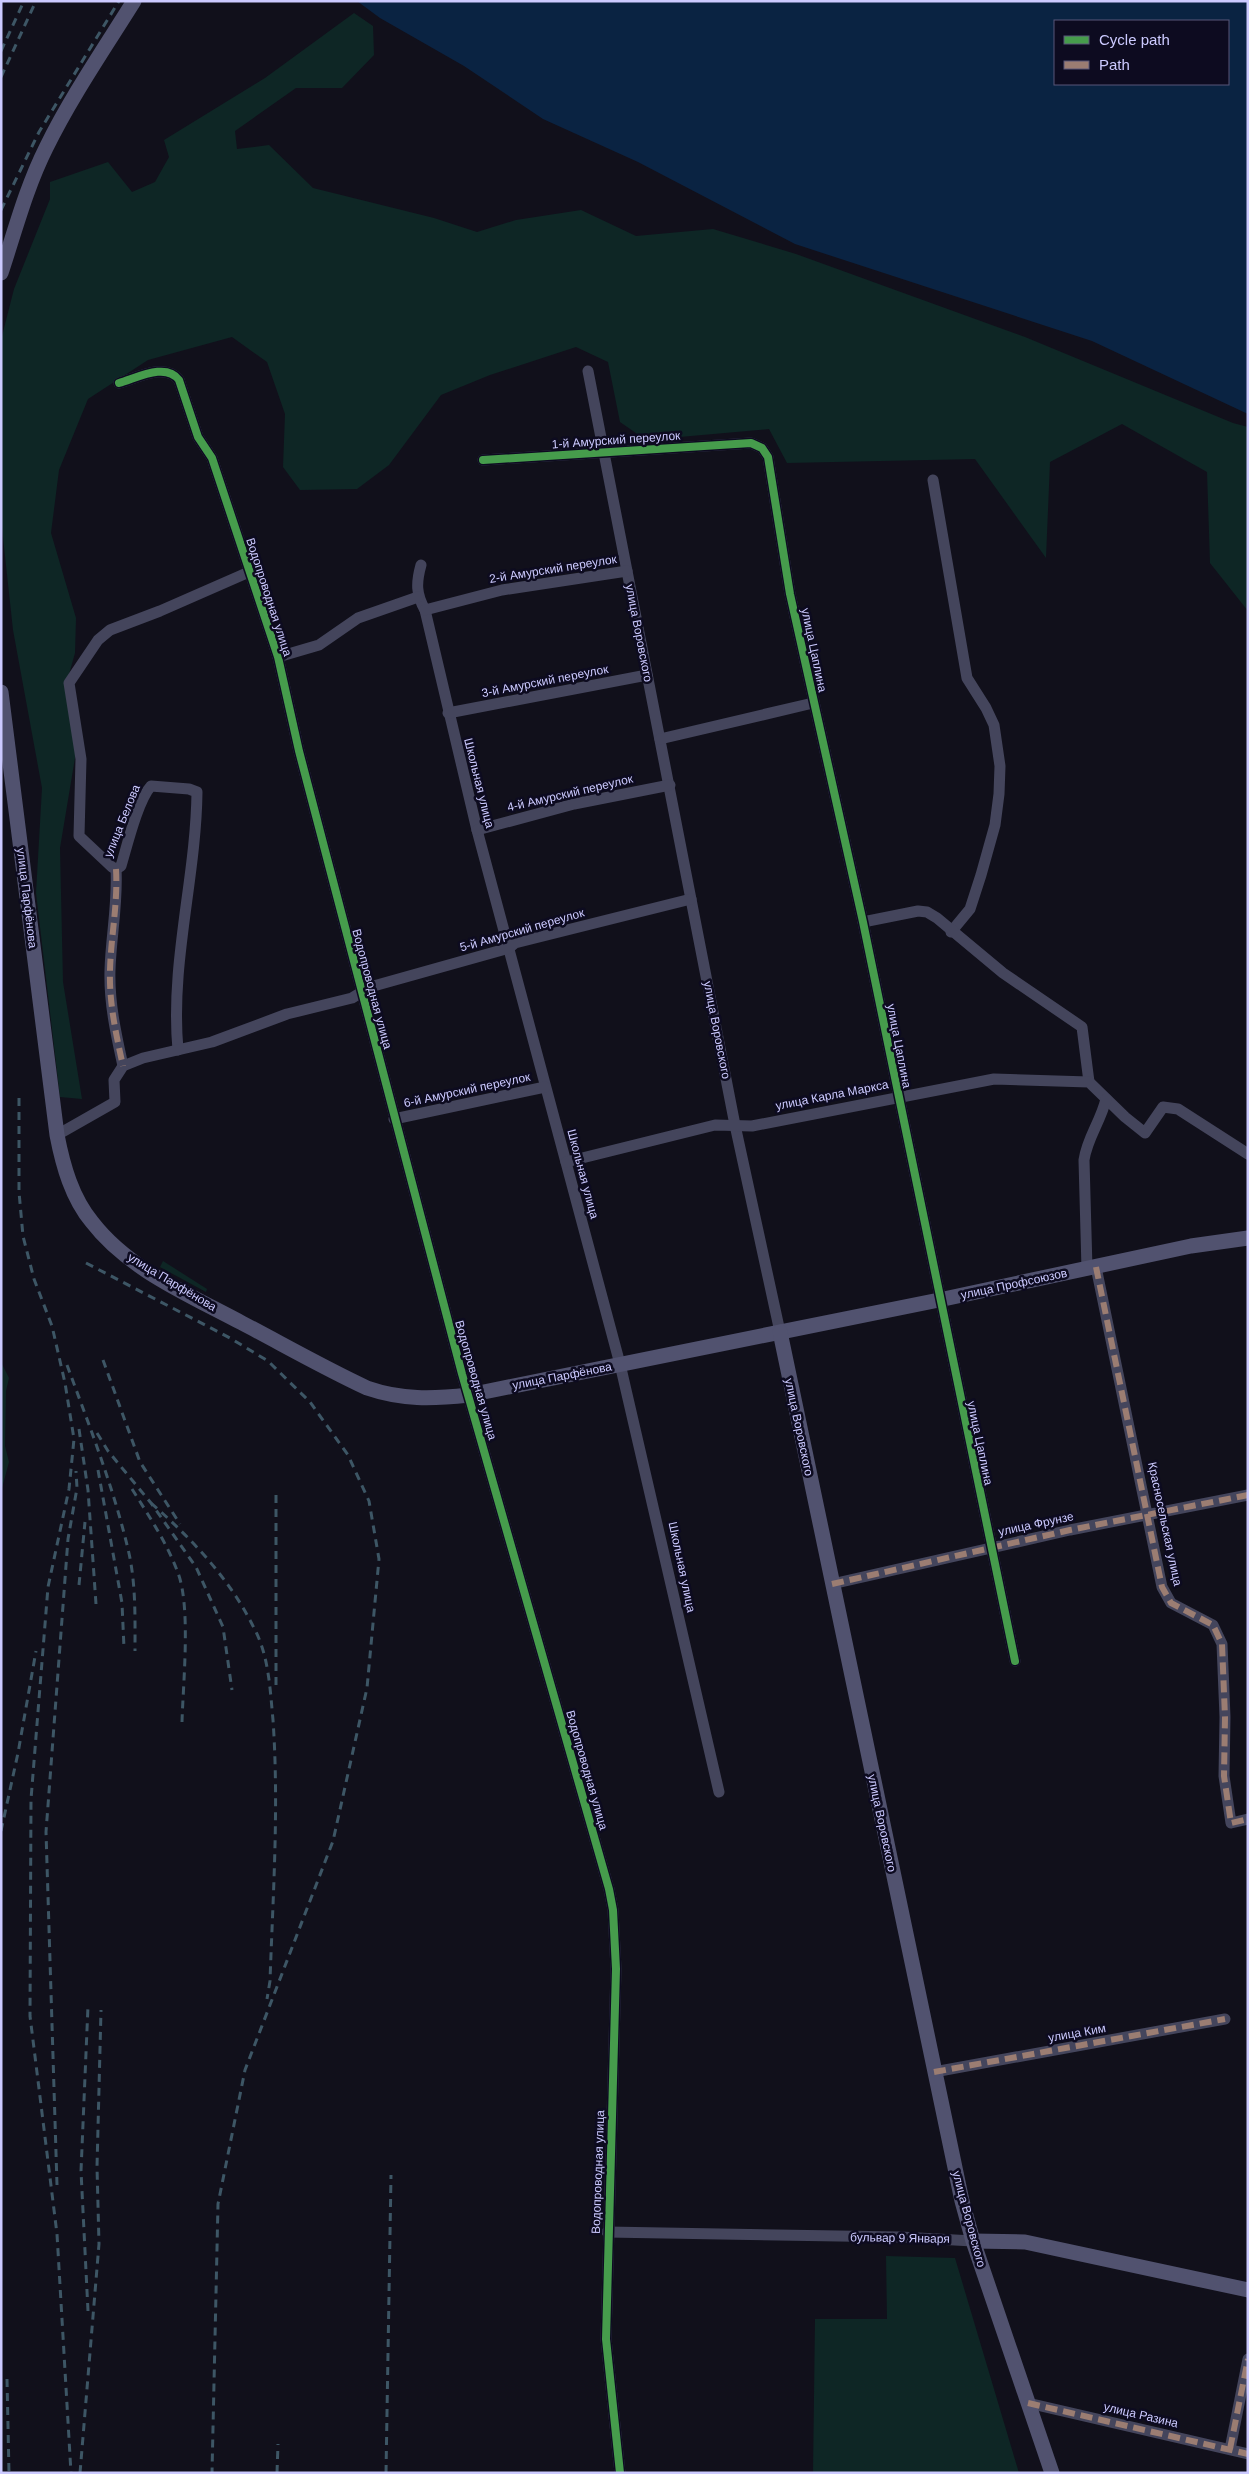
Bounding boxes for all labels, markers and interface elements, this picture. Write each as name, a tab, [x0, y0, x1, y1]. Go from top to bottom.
legend	[1054, 20, 1229, 85]
text: Cycle path	[1099, 31, 1170, 48]
text: Path	[1099, 56, 1130, 73]
street label: 1-й Амурский переулок	[551, 428, 681, 451]
street label: Водопроводная улица	[243, 536, 295, 658]
street label: 2-й Амурский переулок	[488, 552, 618, 586]
street label: улица Воровского	[623, 583, 655, 683]
street label: улица Цаплина	[798, 607, 830, 694]
street label: 3-й Амурский переулок	[480, 662, 610, 700]
street label: Школьная улица	[461, 737, 497, 830]
street label: 4-й Амурский переулок	[506, 772, 635, 814]
street label: улица Белова	[101, 782, 143, 859]
street label: улица Парфёнова	[14, 847, 40, 949]
street label: 5-й Амурский переулок	[458, 905, 587, 954]
street label: Водопроводная улица	[349, 927, 395, 1051]
street label: улица Воровского	[701, 980, 733, 1080]
street label: улица Цаплина	[884, 1003, 914, 1090]
street label: 6-й Амурский переулок	[403, 1070, 532, 1110]
street label: улица Карла Маркса	[774, 1077, 890, 1113]
street label: Школьная улица	[564, 1128, 602, 1221]
street label: улица Парфёнова	[125, 1250, 219, 1314]
street label: улица Профсоюзов	[960, 1266, 1068, 1302]
street label: Водопроводная улица	[452, 1319, 500, 1442]
street label: улица Парфёнова	[511, 1359, 613, 1393]
street label: улица Воровского	[782, 1377, 816, 1477]
street label: улица Цаплина	[964, 1400, 996, 1487]
street label: Красносельская улица	[1145, 1461, 1185, 1587]
street label: улица Фрунзе	[997, 1509, 1075, 1539]
street label: Школьная улица	[666, 1520, 698, 1614]
street label: Водопроводная улица	[563, 1709, 611, 1832]
street label: улица Воровского	[865, 1773, 899, 1873]
street label: улица Ким	[1047, 2021, 1107, 2045]
street label: Водопроводная улица	[589, 2110, 607, 2234]
street label: улица Воровского	[949, 2169, 989, 2269]
street label: бульвар 9 Января	[850, 2230, 950, 2246]
street label: улица Разина	[1102, 2400, 1180, 2430]

